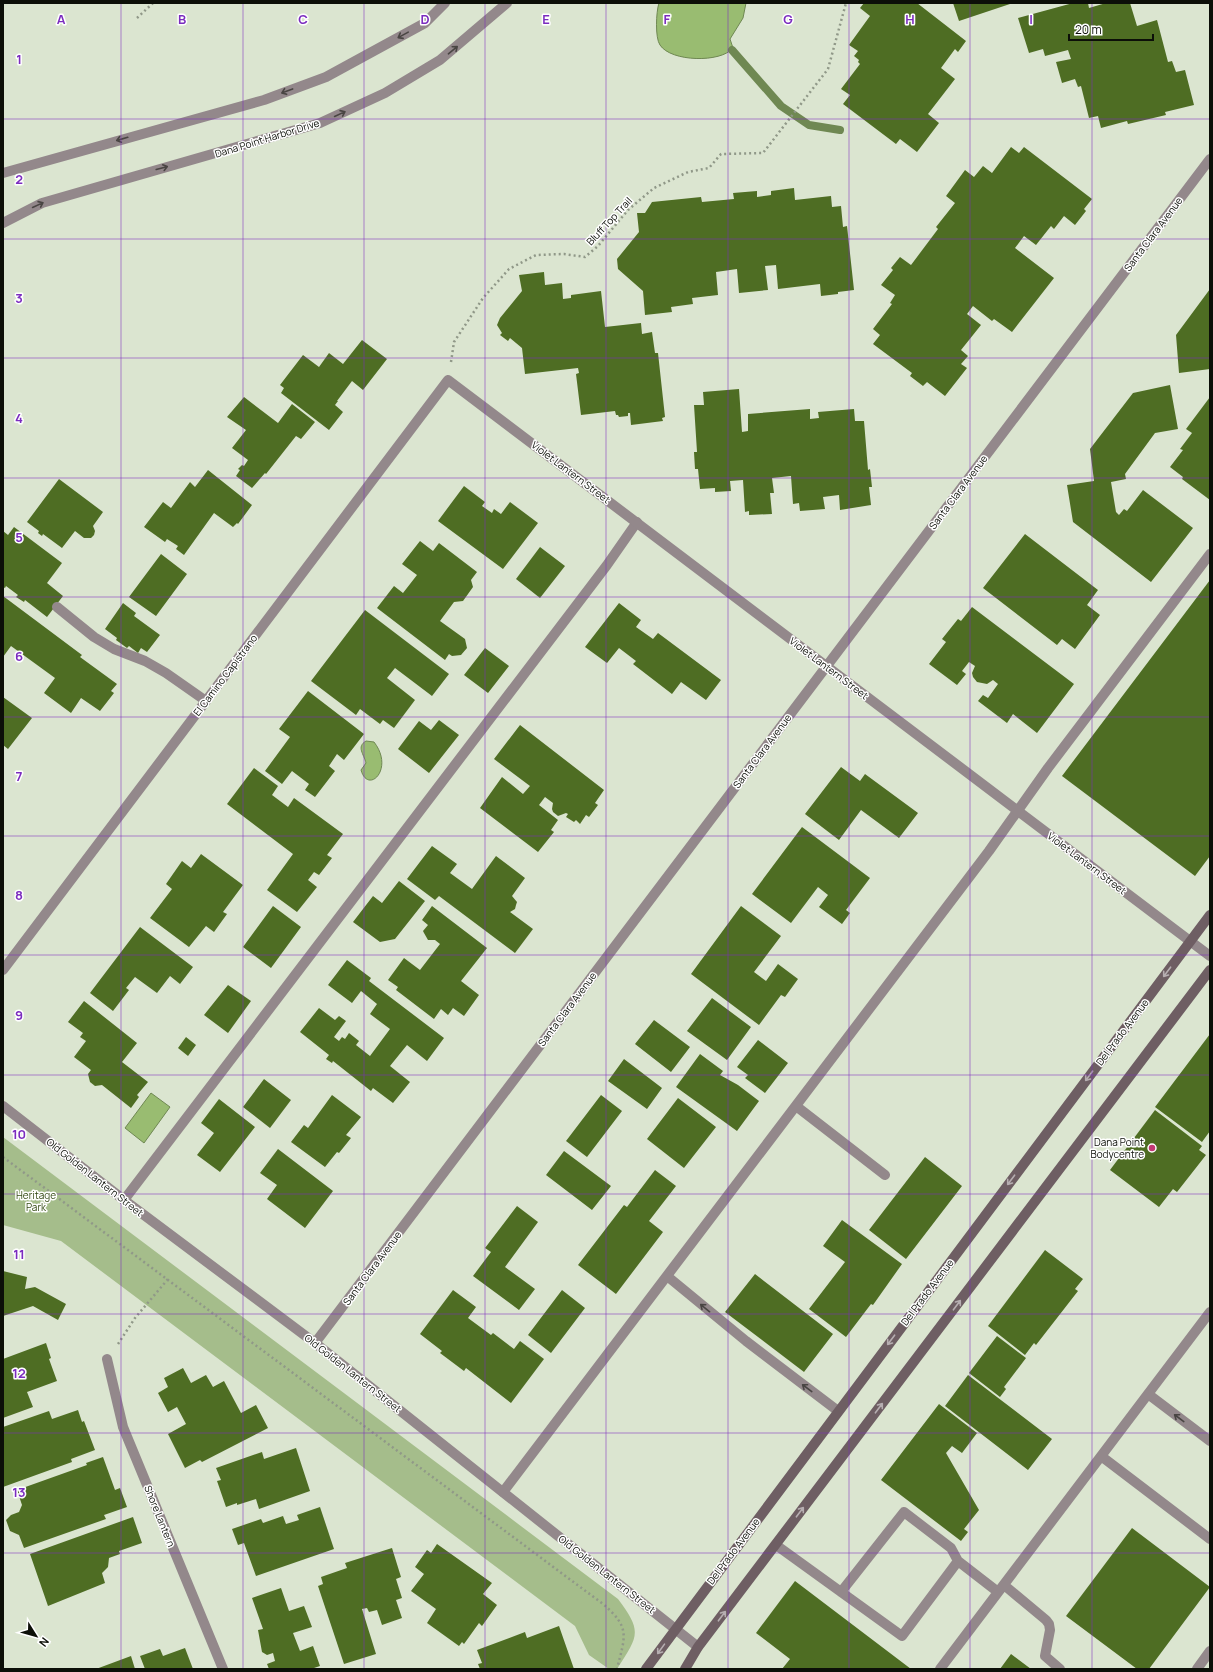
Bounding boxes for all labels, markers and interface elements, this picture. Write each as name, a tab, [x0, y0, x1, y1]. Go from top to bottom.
text: A	[57, 10, 66, 28]
text: B	[178, 10, 186, 28]
text: C	[298, 10, 308, 28]
text: D	[420, 10, 430, 28]
text: E	[542, 10, 550, 28]
text: F	[664, 10, 671, 28]
text: G	[783, 10, 793, 28]
text: H	[905, 10, 915, 28]
text: I	[1029, 10, 1033, 28]
scale bar	[1069, 16, 1153, 42]
text: 20 m	[1075, 21, 1102, 38]
one-way arrow	[398, 31, 410, 39]
one-way arrow	[447, 45, 458, 54]
text: 1	[16, 50, 22, 68]
one-way arrow	[281, 88, 293, 96]
one-way arrow	[334, 110, 346, 117]
street label: Dana Point Harbor Drive	[213, 115, 321, 161]
one-way arrow	[115, 136, 128, 143]
one-way arrow	[156, 164, 169, 171]
text: 2	[15, 170, 23, 188]
street label: Bluff Top Trail	[583, 194, 635, 248]
street label: Santa Clara Avenue	[1120, 194, 1186, 274]
one-way arrow	[32, 201, 44, 209]
text: 3	[15, 289, 23, 307]
text: 4	[15, 409, 23, 427]
street label: Violet Lantern Street	[529, 438, 613, 506]
street label: Santa Clara Avenue	[925, 452, 991, 532]
text: 5	[15, 528, 23, 546]
street label: El Camino Capistrano	[190, 631, 260, 719]
street label: Violet Lantern Street	[787, 634, 871, 702]
text: 6	[15, 647, 23, 665]
street label: Santa Clara Avenue	[729, 711, 795, 791]
text: 7	[16, 767, 23, 785]
street label: Violet Lantern Street	[1045, 829, 1129, 897]
text: 8	[15, 886, 23, 904]
one-way arrow	[1163, 966, 1171, 977]
street label: Santa Clara Avenue	[534, 969, 600, 1049]
street label: Del Prado Avenue	[1092, 996, 1152, 1068]
text: 9	[15, 1006, 23, 1024]
one-way arrow	[1085, 1071, 1093, 1082]
text: 10	[12, 1125, 26, 1143]
street label: Old Golden Lantern Street	[44, 1135, 146, 1219]
place label: Dana Point Bodycentre	[1091, 1135, 1144, 1161]
marker: Dana Point Bodycentre	[1147, 1143, 1157, 1153]
one-way arrow	[1007, 1175, 1015, 1186]
park label: Heritage Park	[16, 1188, 56, 1214]
street label: Santa Clara Avenue	[339, 1228, 405, 1308]
text: 11	[13, 1245, 25, 1263]
street label: Del Prado Avenue	[897, 1256, 957, 1328]
one-way arrow	[953, 1299, 962, 1310]
one-way arrow	[699, 1303, 710, 1312]
street label: Old Golden Lantern Street	[302, 1331, 404, 1415]
one-way arrow	[887, 1335, 895, 1346]
text: 12	[12, 1364, 26, 1382]
one-way arrow	[802, 1383, 813, 1392]
one-way arrow	[875, 1403, 883, 1414]
one-way arrow	[1174, 1413, 1185, 1422]
text: 13	[12, 1483, 26, 1501]
street label: Shore Lantern	[141, 1483, 179, 1549]
one-way arrow	[796, 1507, 804, 1518]
street label: Del Prado Avenue	[703, 1515, 763, 1587]
street label: Old Golden Lantern Street	[556, 1532, 658, 1616]
one-way arrow	[717, 1610, 726, 1621]
north arrow	[16, 1616, 56, 1656]
text: N	[36, 1635, 53, 1650]
one-way arrow	[657, 1643, 665, 1654]

